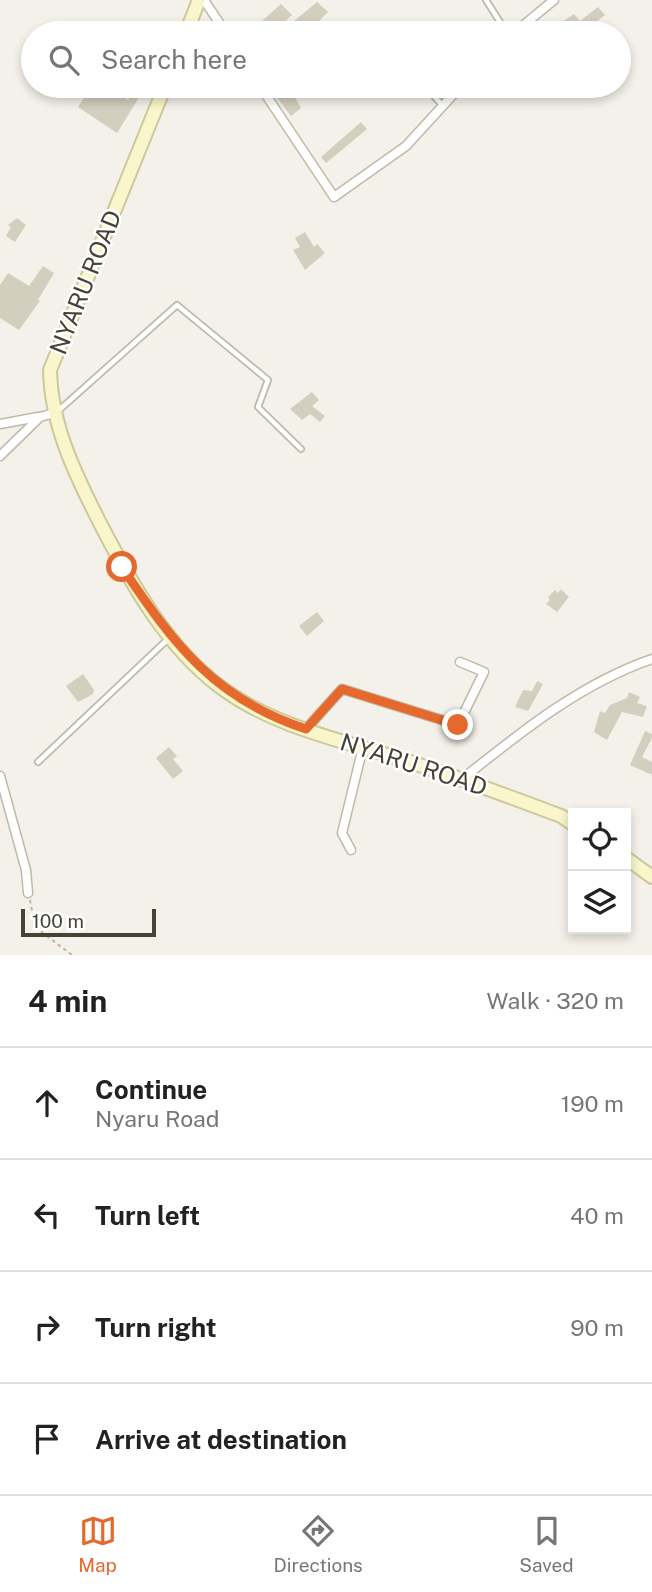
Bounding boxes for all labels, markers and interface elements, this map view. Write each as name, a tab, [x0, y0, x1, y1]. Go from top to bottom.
search box	[21, 21, 631, 98]
icon: search	[45, 41, 83, 79]
text: Search here	[101, 44, 247, 75]
street label: NYARU ROAD	[43, 206, 127, 358]
route start	[106, 551, 137, 582]
route end	[442, 709, 473, 740]
street label: NYARU ROAD	[337, 727, 491, 801]
map controls	[568, 808, 631, 934]
button: locate	[568, 808, 631, 871]
button: layers	[568, 871, 631, 934]
scale bar	[21, 906, 156, 938]
text: 100 m	[32, 910, 84, 932]
text: 4 min	[28, 983, 107, 1019]
text: Walk · 320 m	[487, 987, 624, 1014]
text: Continue	[95, 1074, 207, 1105]
icon: ahead	[28, 1084, 66, 1122]
text: 190 m	[561, 1090, 624, 1117]
text: Nyaru Road	[95, 1105, 220, 1132]
icon: left	[28, 1196, 66, 1234]
text: Turn left	[95, 1200, 200, 1231]
text: 40 m	[570, 1202, 624, 1229]
icon: right	[28, 1308, 66, 1346]
text: Turn right	[95, 1312, 217, 1343]
text: 90 m	[570, 1314, 624, 1341]
icon: arrive	[28, 1420, 66, 1458]
text: Arrive at destination	[95, 1424, 347, 1455]
tab: Map	[78, 1512, 117, 1576]
tab: Directions	[273, 1512, 363, 1576]
tab: Saved	[519, 1512, 574, 1576]

